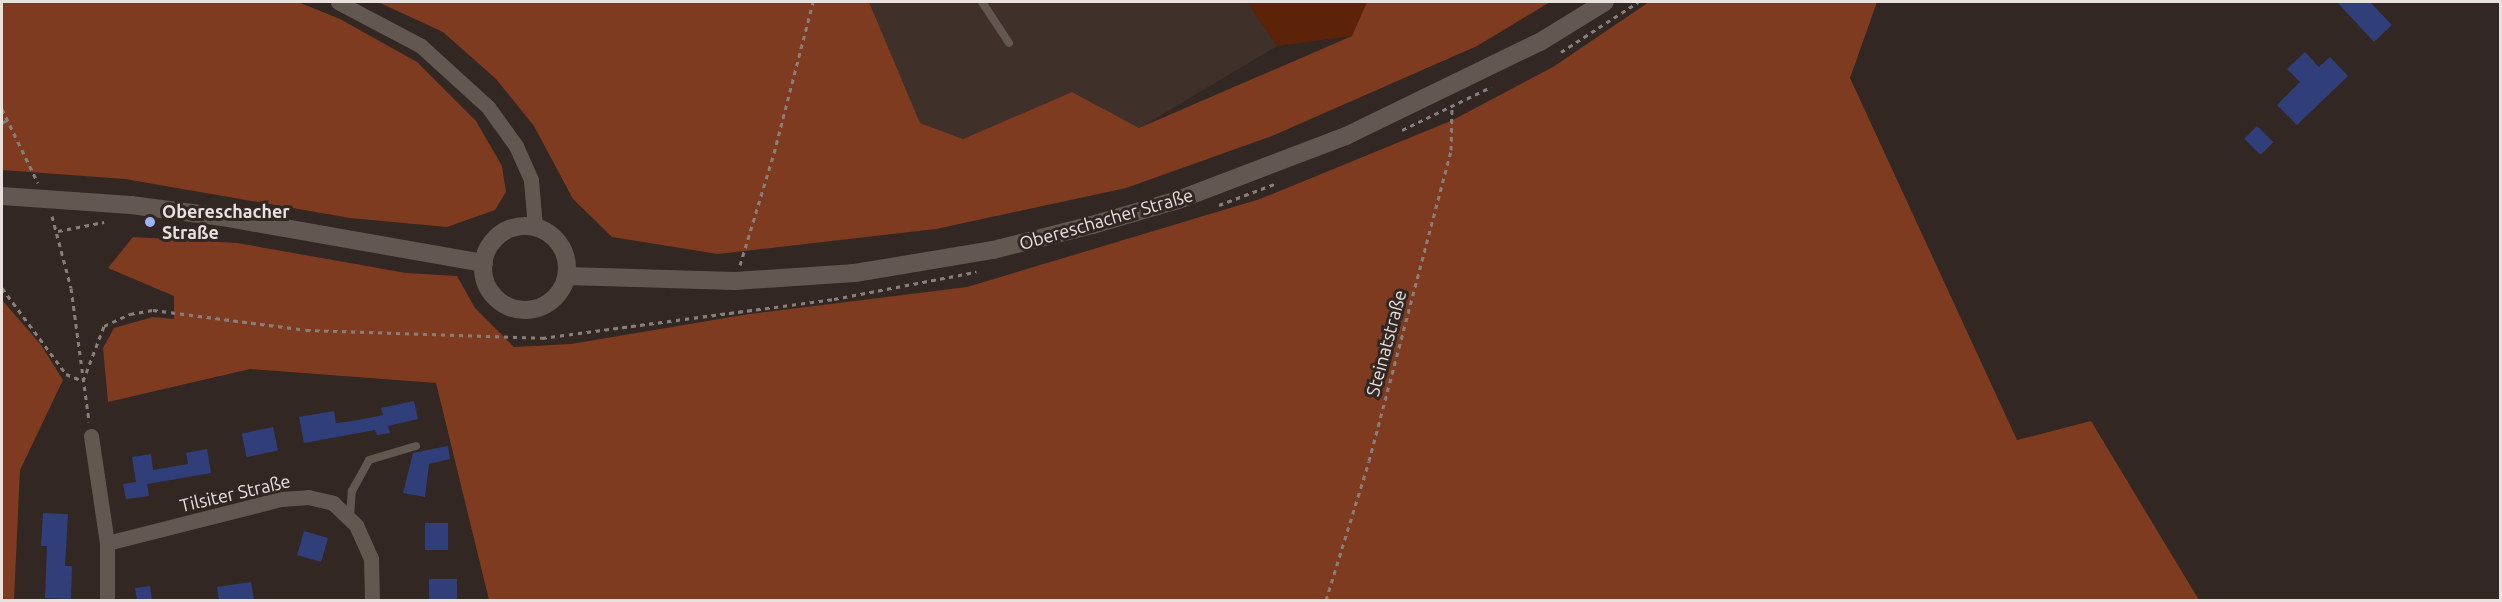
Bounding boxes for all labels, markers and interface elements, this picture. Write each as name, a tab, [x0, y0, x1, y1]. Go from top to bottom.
street label: Obereschacher Straße	[1017, 184, 1195, 254]
place label: Obereschacher Straße	[162, 201, 290, 244]
marker: Obereschacher Straße	[143, 215, 157, 229]
street label: Steinatstraße	[1361, 288, 1411, 398]
street label: Tilsiter Straße	[178, 470, 292, 516]

